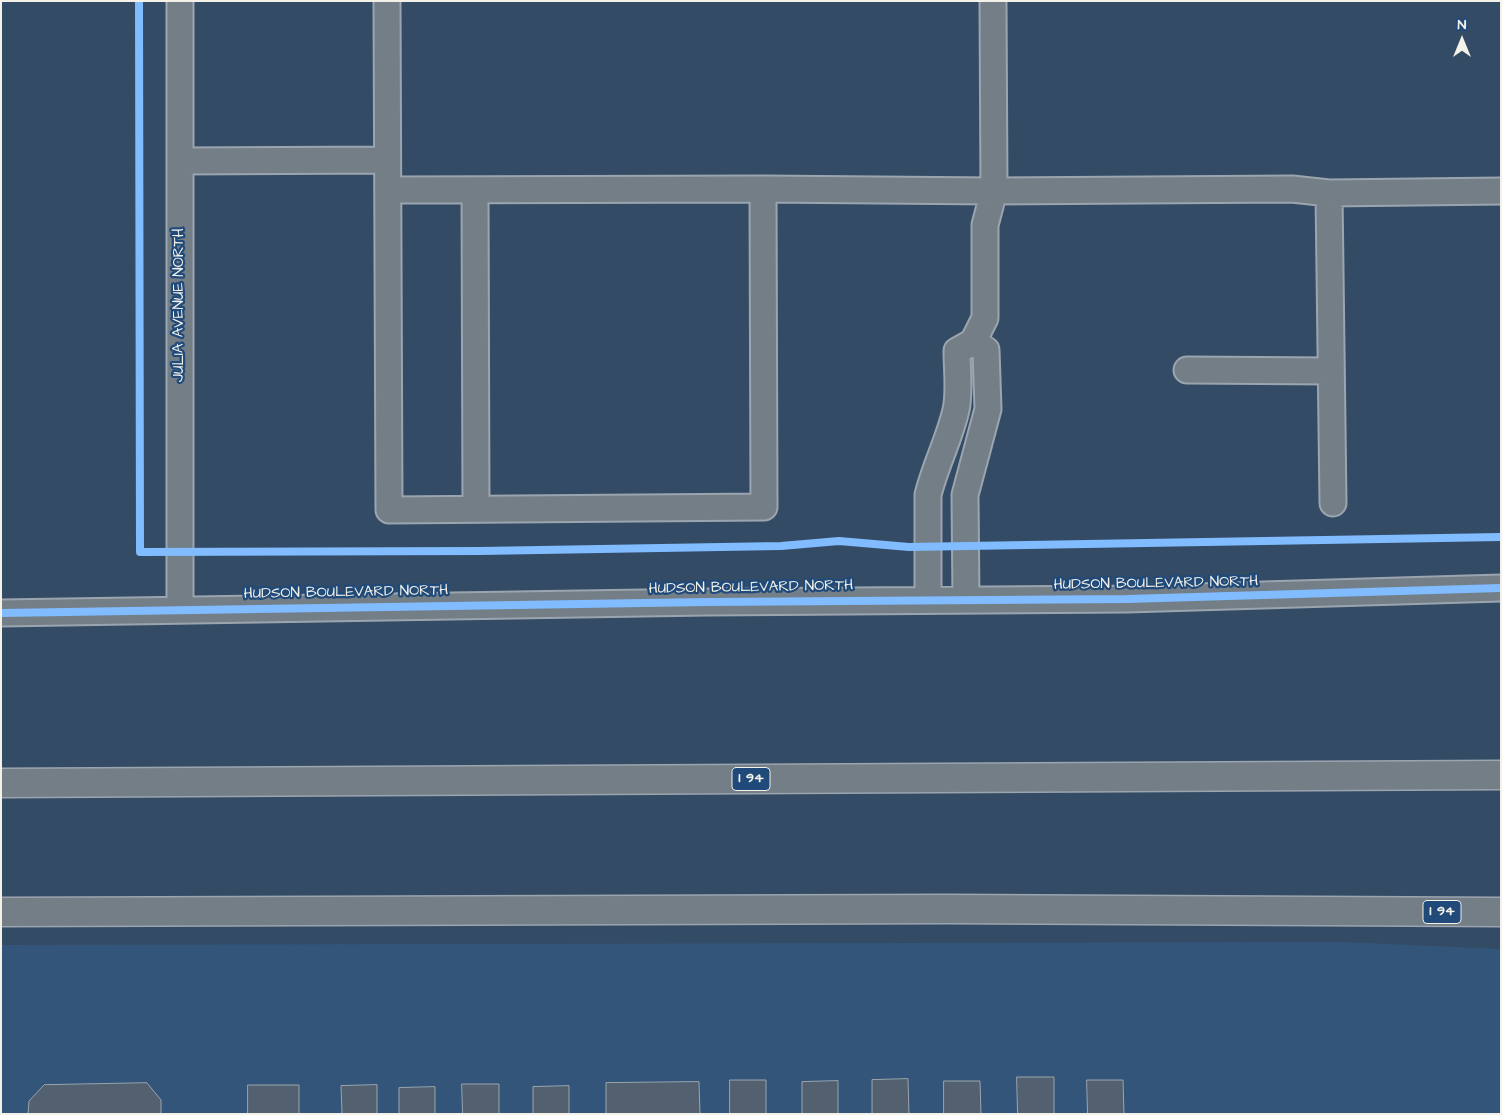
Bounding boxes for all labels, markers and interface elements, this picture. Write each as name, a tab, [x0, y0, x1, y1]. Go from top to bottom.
north arrow	[1437, 15, 1487, 65]
text: N	[1458, 15, 1466, 35]
street label: JULIA AVENUE NORTH	[171, 228, 189, 382]
street label: HUDSON BOULEVARD NORTH	[1053, 573, 1259, 595]
street label: HUDSON BOULEVARD NORTH	[648, 577, 854, 599]
street label: HUDSON BOULEVARD NORTH	[243, 582, 449, 604]
road number: I 94	[732, 768, 770, 791]
road number: I 94	[1423, 900, 1461, 924]

